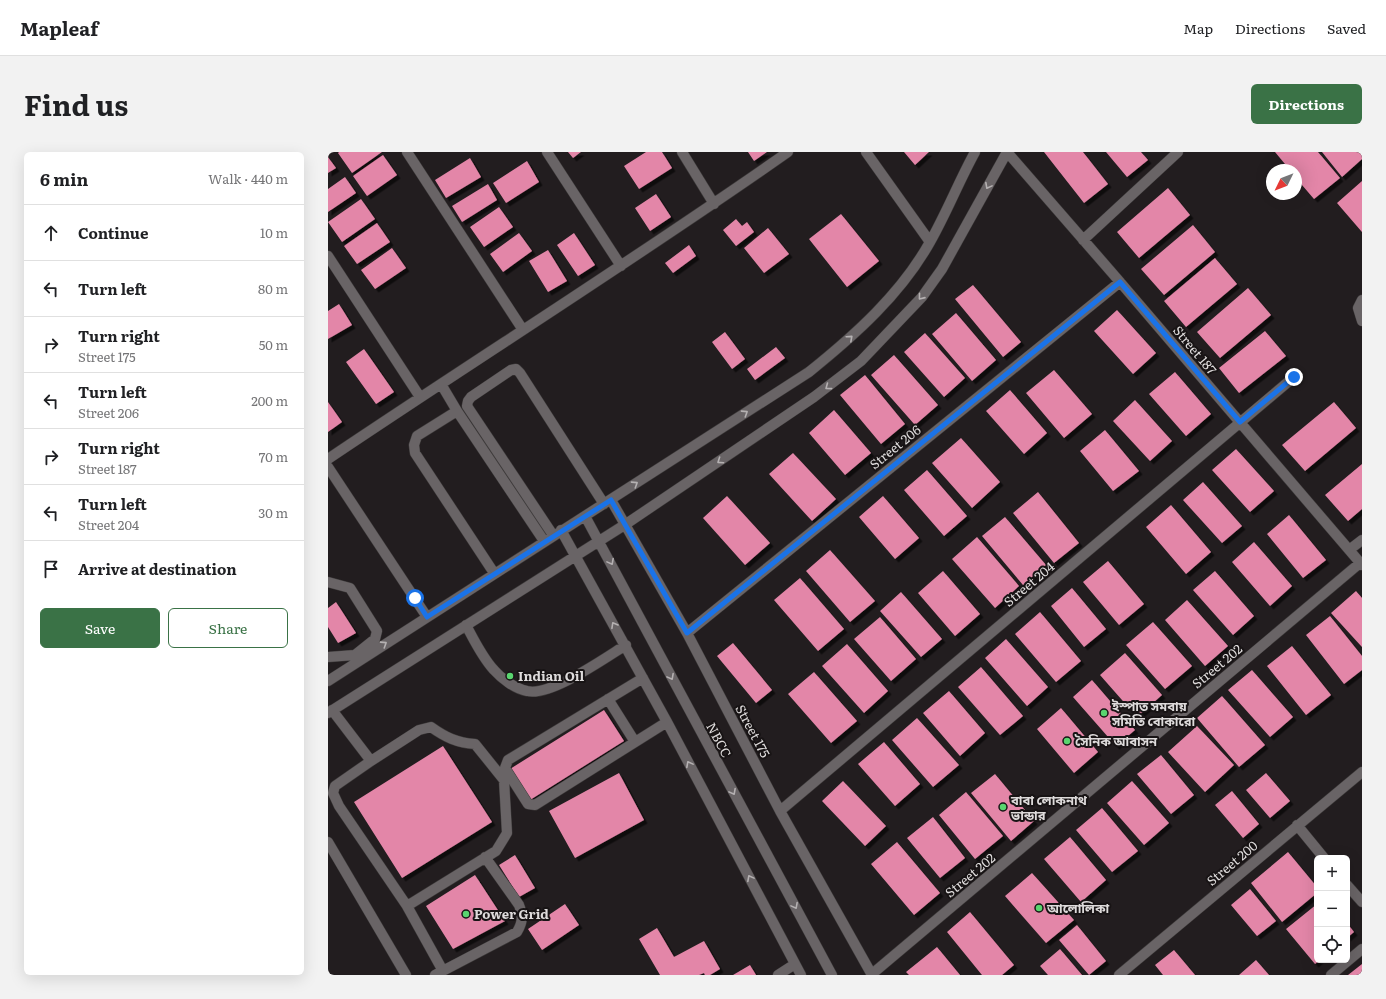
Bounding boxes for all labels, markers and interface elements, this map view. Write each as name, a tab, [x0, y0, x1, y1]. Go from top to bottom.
text: Mapleaf	[20, 14, 98, 42]
text: Map	[1183, 18, 1213, 38]
text: Directions	[1235, 18, 1305, 38]
text: Saved	[1327, 18, 1366, 38]
text: Find us	[24, 83, 128, 125]
button: Directions	[1251, 84, 1362, 124]
north arrow	[1266, 164, 1302, 200]
text: 6 min	[40, 166, 88, 191]
text: Walk · 440 m	[208, 169, 288, 188]
one-way arrow	[986, 182, 993, 189]
text: Continue	[78, 221, 148, 244]
icon: ahead	[40, 222, 62, 244]
text: 10 m	[260, 223, 288, 242]
text: Turn left	[78, 277, 147, 300]
icon: left	[40, 278, 62, 300]
text: 80 m	[258, 279, 288, 298]
one-way arrow	[919, 293, 926, 300]
street label: Street 187	[1169, 321, 1222, 379]
text: Turn right	[78, 324, 160, 347]
icon: right	[40, 334, 62, 356]
text: 50 m	[259, 335, 288, 354]
one-way arrow	[845, 335, 853, 343]
text: Street 175	[78, 347, 136, 366]
route end	[1285, 368, 1303, 386]
text: Turn left	[78, 380, 147, 403]
one-way arrow	[825, 382, 832, 389]
icon: left	[40, 390, 62, 412]
text: 200 m	[251, 391, 288, 410]
text: Street 206	[78, 403, 139, 422]
one-way arrow	[741, 411, 748, 418]
street label: Street 206	[865, 420, 924, 473]
text: Turn right	[78, 436, 160, 459]
icon: right	[40, 446, 62, 468]
text: 70 m	[259, 447, 288, 466]
one-way arrow	[718, 456, 725, 463]
text: Street 187	[78, 459, 137, 478]
one-way arrow	[631, 482, 638, 489]
text: Turn left	[78, 492, 147, 515]
icon: left	[40, 502, 62, 524]
text: 30 m	[258, 503, 288, 522]
text: Street 204	[78, 515, 139, 534]
text: Arrive at destination	[78, 557, 237, 580]
street label: Street 204	[999, 557, 1058, 611]
icon: arrive	[40, 558, 62, 580]
one-way arrow	[606, 558, 613, 565]
route start	[406, 589, 424, 607]
button: Save	[40, 608, 160, 648]
button: Share	[168, 608, 288, 648]
one-way arrow	[612, 621, 619, 629]
street label: Street 202	[1187, 639, 1246, 692]
one-way arrow	[380, 641, 387, 649]
place label: Indian Oil	[518, 666, 585, 685]
marker: Indian Oil	[505, 671, 515, 681]
one-way arrow	[667, 673, 674, 680]
place label: ইস্পাত সমবায় সমিতি বোকারো	[1111, 696, 1196, 730]
street label: Street 175	[732, 701, 776, 761]
marker: ইস্পাত সমবায় সমিতি বোকারো	[1099, 708, 1109, 718]
street label: NBCC	[702, 719, 737, 761]
place label: সৈনিক আবাসন	[1074, 731, 1158, 750]
marker: সৈনিক আবাসন	[1062, 736, 1072, 746]
one-way arrow	[687, 760, 694, 768]
one-way arrow	[728, 788, 735, 795]
place label: বাবা লোকনাথ ভান্ডার	[1010, 790, 1088, 824]
marker: বাবা লোকনাথ ভান্ডার	[998, 802, 1008, 812]
street label: Street 200	[1202, 835, 1262, 890]
street label: Street 202	[940, 848, 999, 901]
map controls	[1314, 855, 1350, 963]
button: +	[1314, 855, 1350, 891]
one-way arrow	[747, 875, 755, 883]
button: −	[1314, 891, 1350, 927]
place label: আলোলিকা	[1046, 898, 1109, 917]
one-way arrow	[790, 902, 797, 909]
marker: আলোলিকা	[1034, 903, 1044, 913]
place label: Power Grid	[474, 904, 549, 923]
marker: Power Grid	[461, 909, 471, 919]
button: locate	[1314, 927, 1350, 963]

